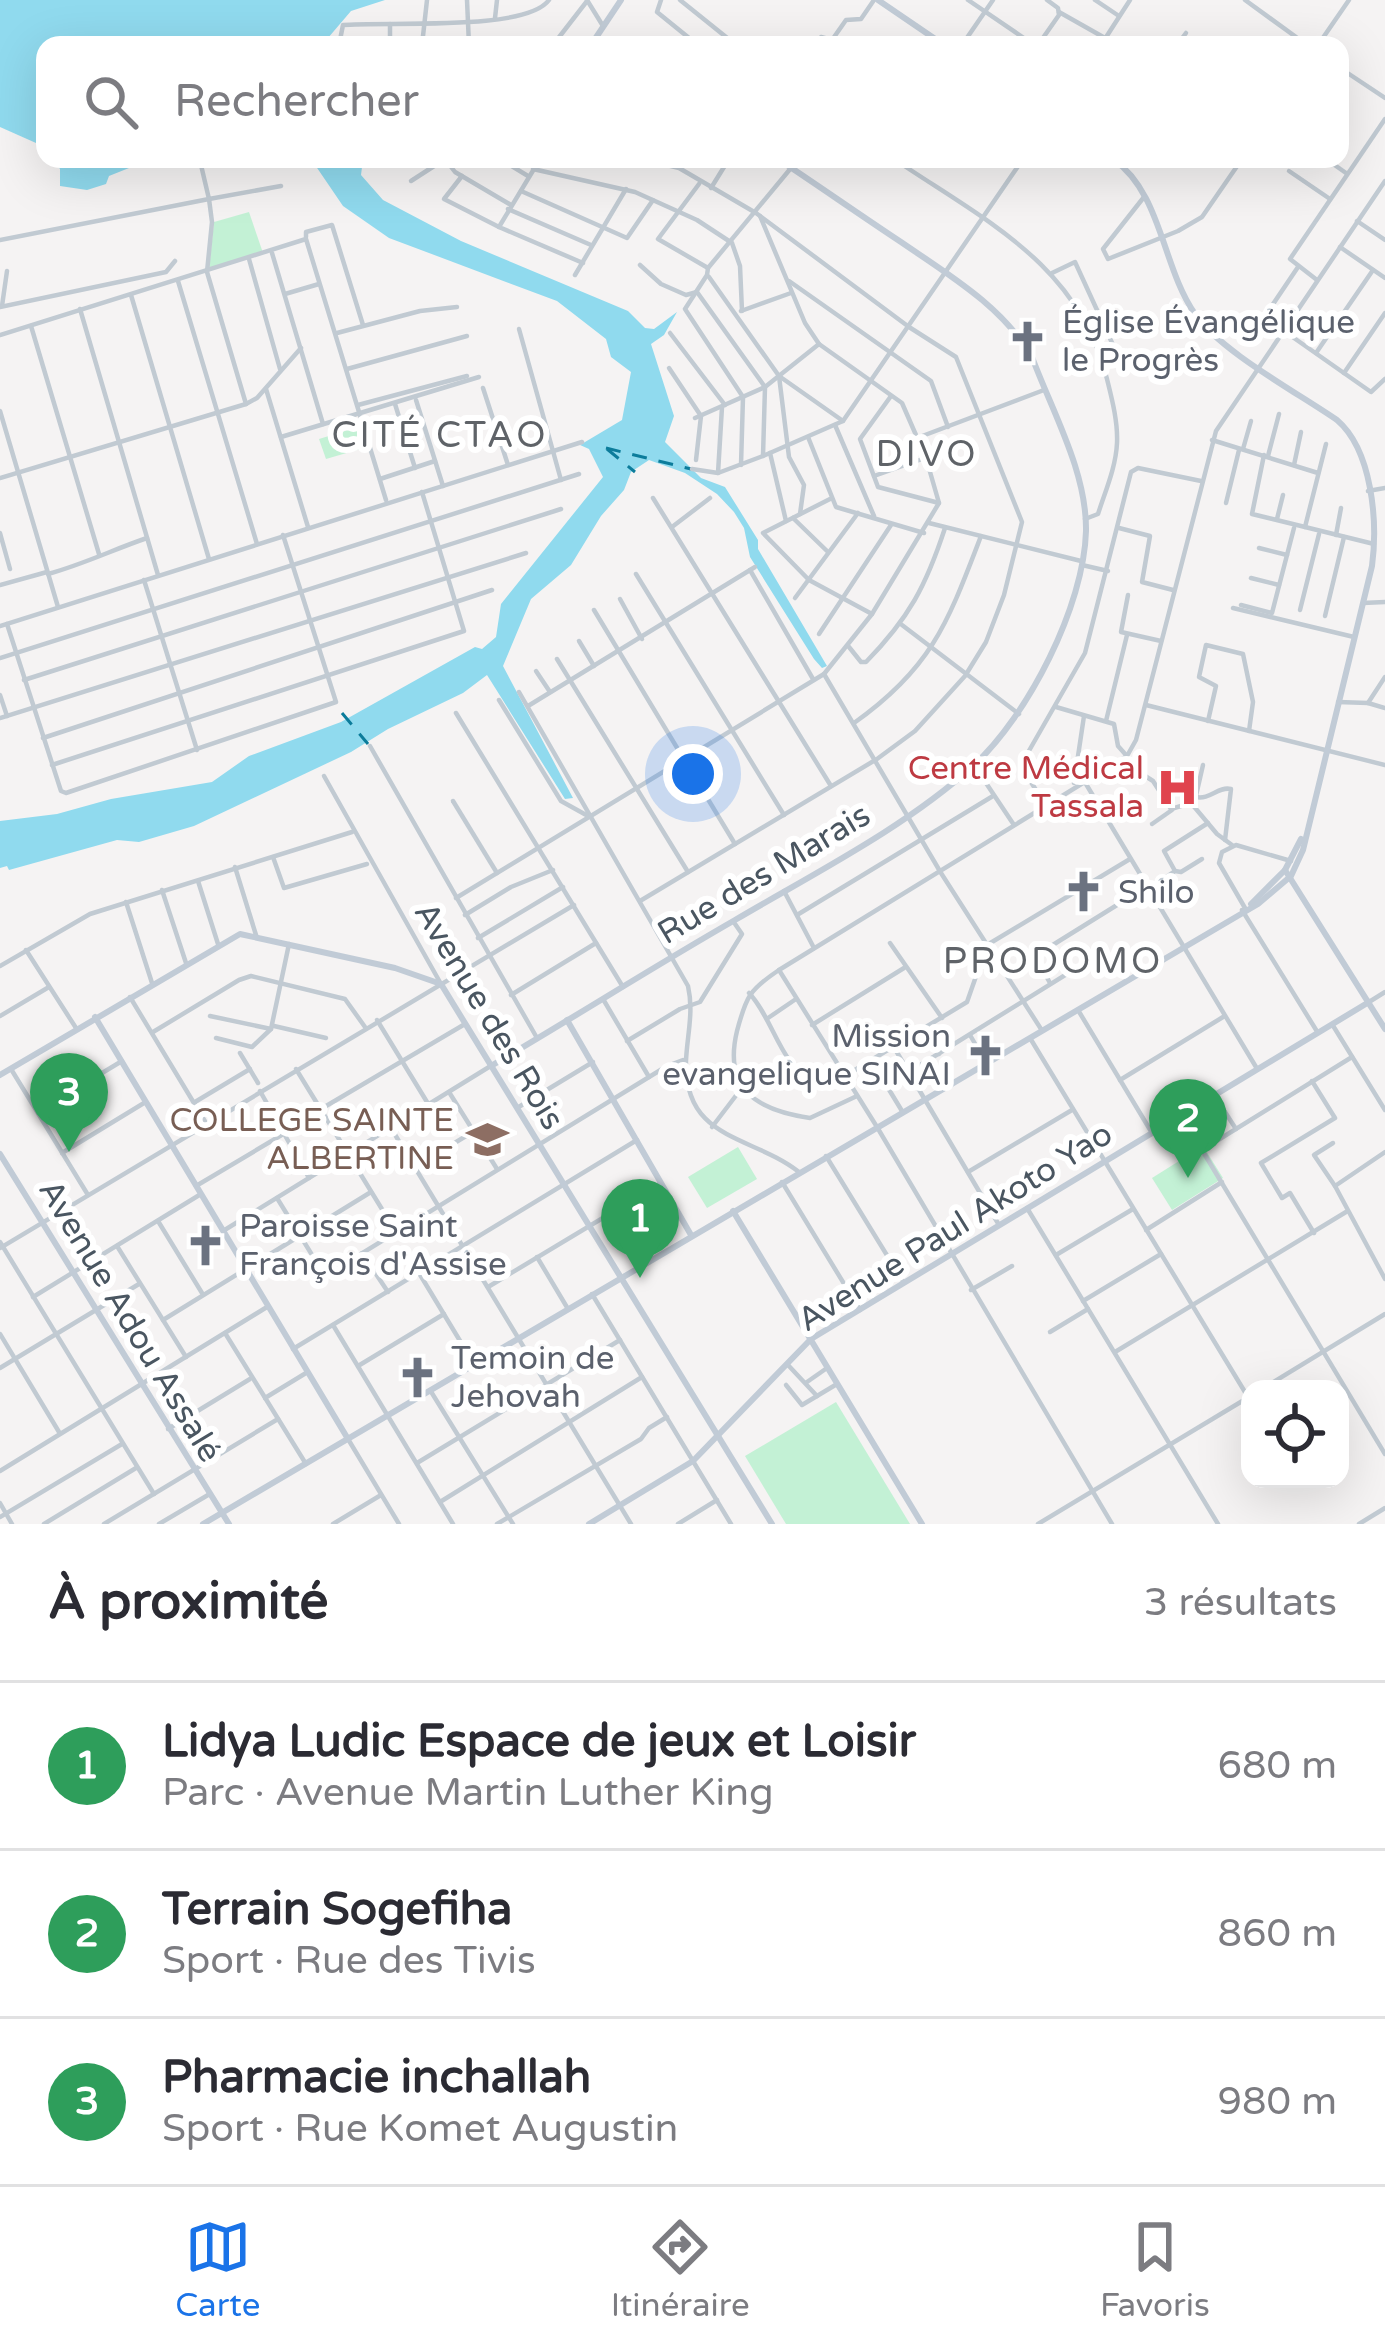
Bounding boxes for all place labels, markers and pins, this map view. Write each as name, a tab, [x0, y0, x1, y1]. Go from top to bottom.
place label: Église Évangélique le Progrès	[1062, 303, 1355, 380]
church icon: Église Évangélique le Progrès	[1005, 318, 1051, 364]
place label: Centre Médical Tassala	[908, 749, 1144, 826]
hospital icon: Centre Médical Tassala	[1155, 764, 1201, 810]
church icon: Shilo	[1061, 869, 1107, 915]
place label: Shilo	[1118, 873, 1195, 912]
place label: Mission evangelique SINAI	[662, 1017, 951, 1094]
church icon: Mission evangelique SINAI	[962, 1032, 1008, 1078]
pin: 3	[30, 1053, 108, 1152]
pin: 2	[1149, 1079, 1227, 1178]
place label: COLLEGE SAINTE ALBERTINE	[169, 1101, 454, 1178]
school or university icon: COLLEGE SAINTE ALBERTINE	[465, 1116, 511, 1162]
pin: 1	[601, 1179, 679, 1278]
place label: Paroisse Saint François d'Assise	[239, 1207, 507, 1284]
church icon: Paroisse Saint François d'Assise	[182, 1222, 228, 1268]
place label: Temoin de Jehovah	[451, 1339, 614, 1416]
church icon: Temoin de Jehovah	[394, 1354, 440, 1400]

